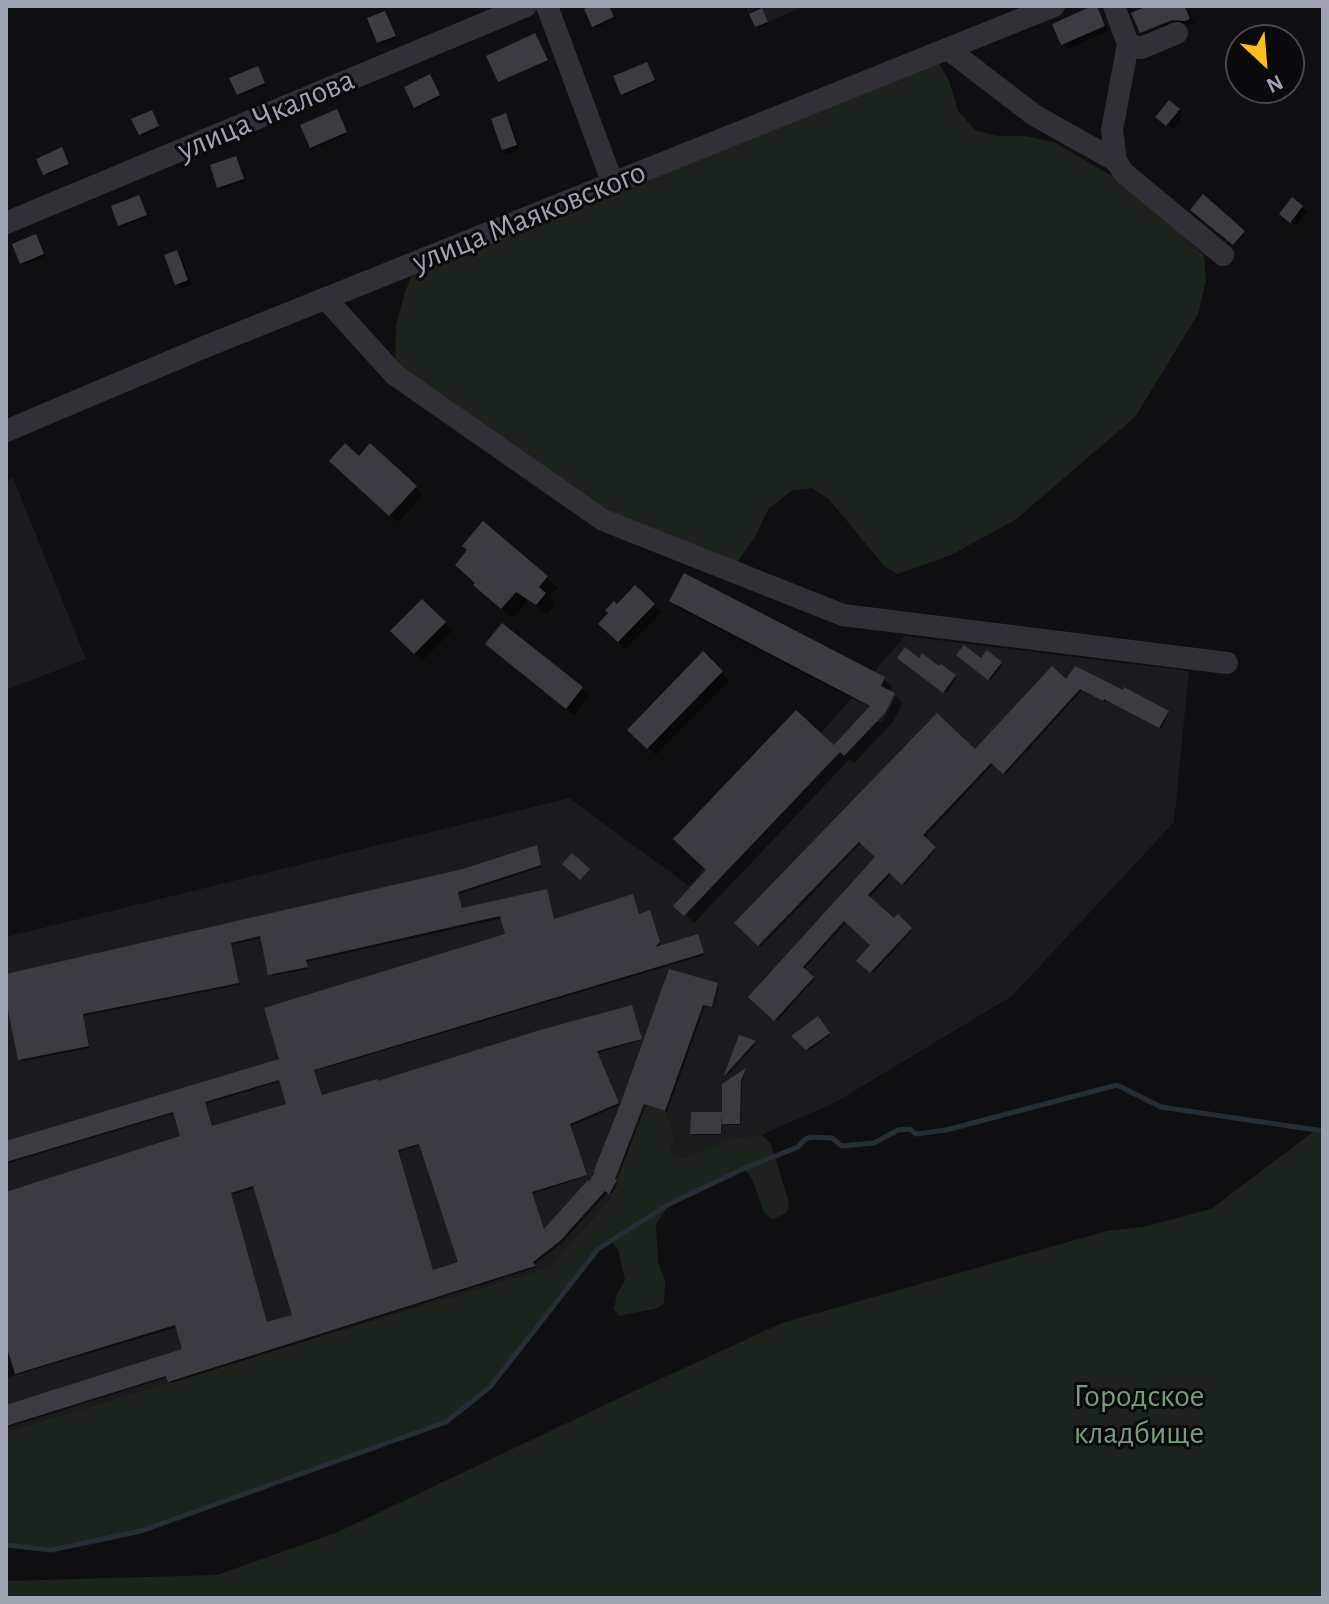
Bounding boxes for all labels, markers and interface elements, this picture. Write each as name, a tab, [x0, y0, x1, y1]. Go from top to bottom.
north arrow	[1225, 24, 1305, 104]
street label: улица Чкалова	[172, 61, 360, 169]
text: N	[1263, 71, 1286, 97]
street label: улица Маяковского	[407, 153, 651, 281]
park label: Городское кладбище	[1074, 1377, 1204, 1452]

